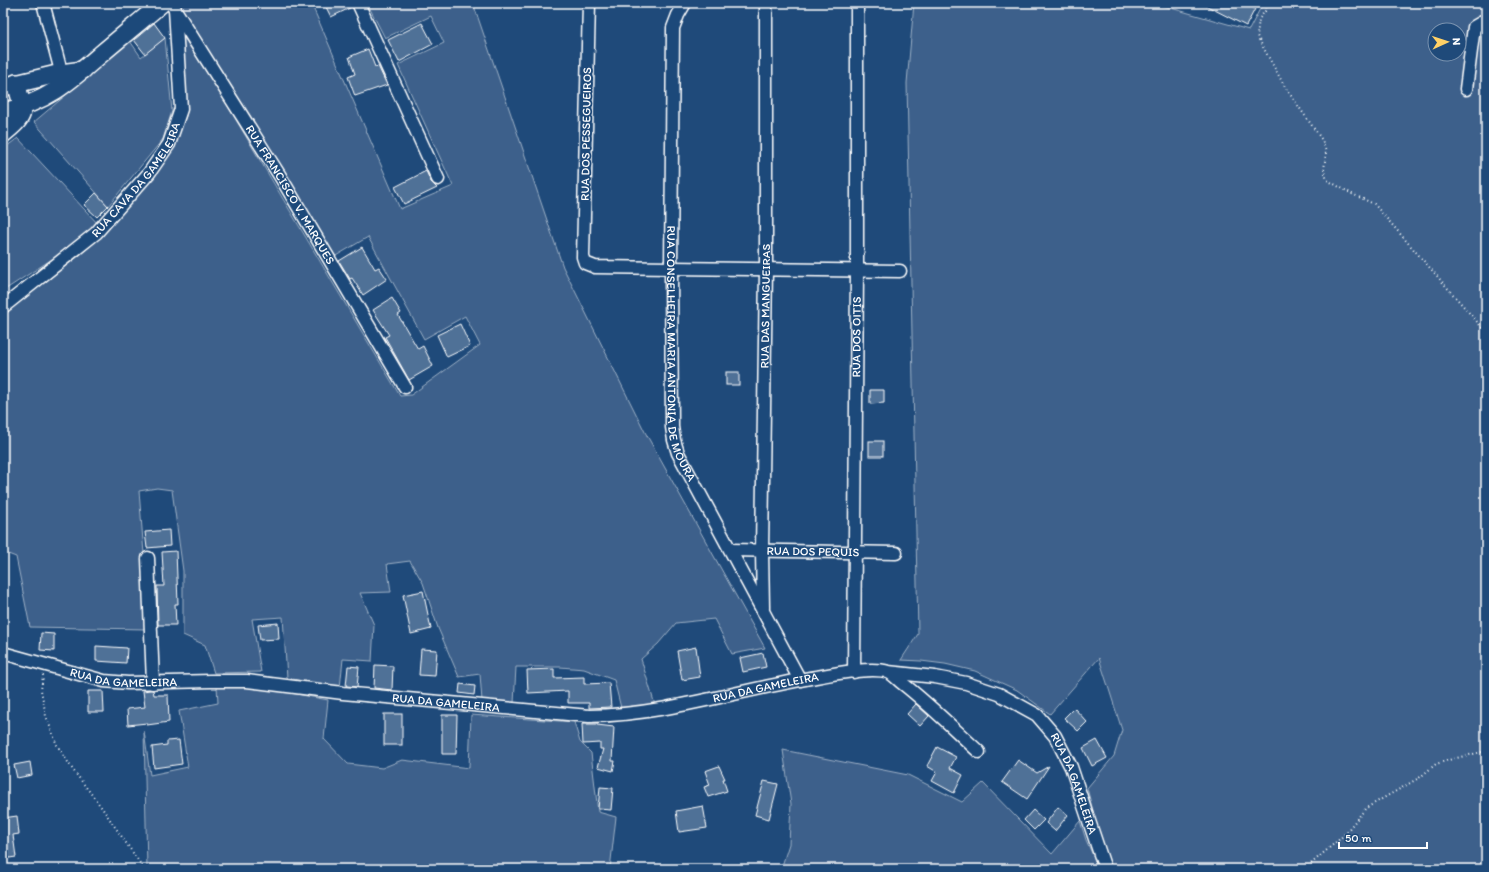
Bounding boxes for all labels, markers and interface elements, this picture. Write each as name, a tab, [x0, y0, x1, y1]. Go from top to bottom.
north arrow	[1427, 22, 1467, 62]
text: N	[1450, 37, 1463, 46]
street label: RUA DOS PESSEGUEIROS	[578, 67, 594, 201]
street label: RUA CAVA DA GAMELEIRA	[88, 120, 183, 240]
street label: RUA FRANCISCO V. MARQUES	[243, 122, 338, 267]
street label: RUA CONSELHEIRA MARIA ANTONIA DE MOURA	[664, 225, 699, 484]
street label: RUA DAS MANGUEIRAS	[758, 243, 773, 368]
street label: RUA DOS OITIS	[849, 296, 864, 378]
street label: RUA DOS PEQUIS	[766, 544, 860, 559]
street label: RUA DA GAMELEIRA	[69, 665, 178, 690]
street label: RUA DA GAMELEIRA	[711, 670, 820, 705]
street label: RUA DA GAMELEIRA	[391, 691, 501, 715]
street label: RUA DA GAMELEIRA	[1048, 730, 1100, 836]
scale bar	[1339, 824, 1427, 850]
text: 50 m	[1345, 831, 1371, 845]

